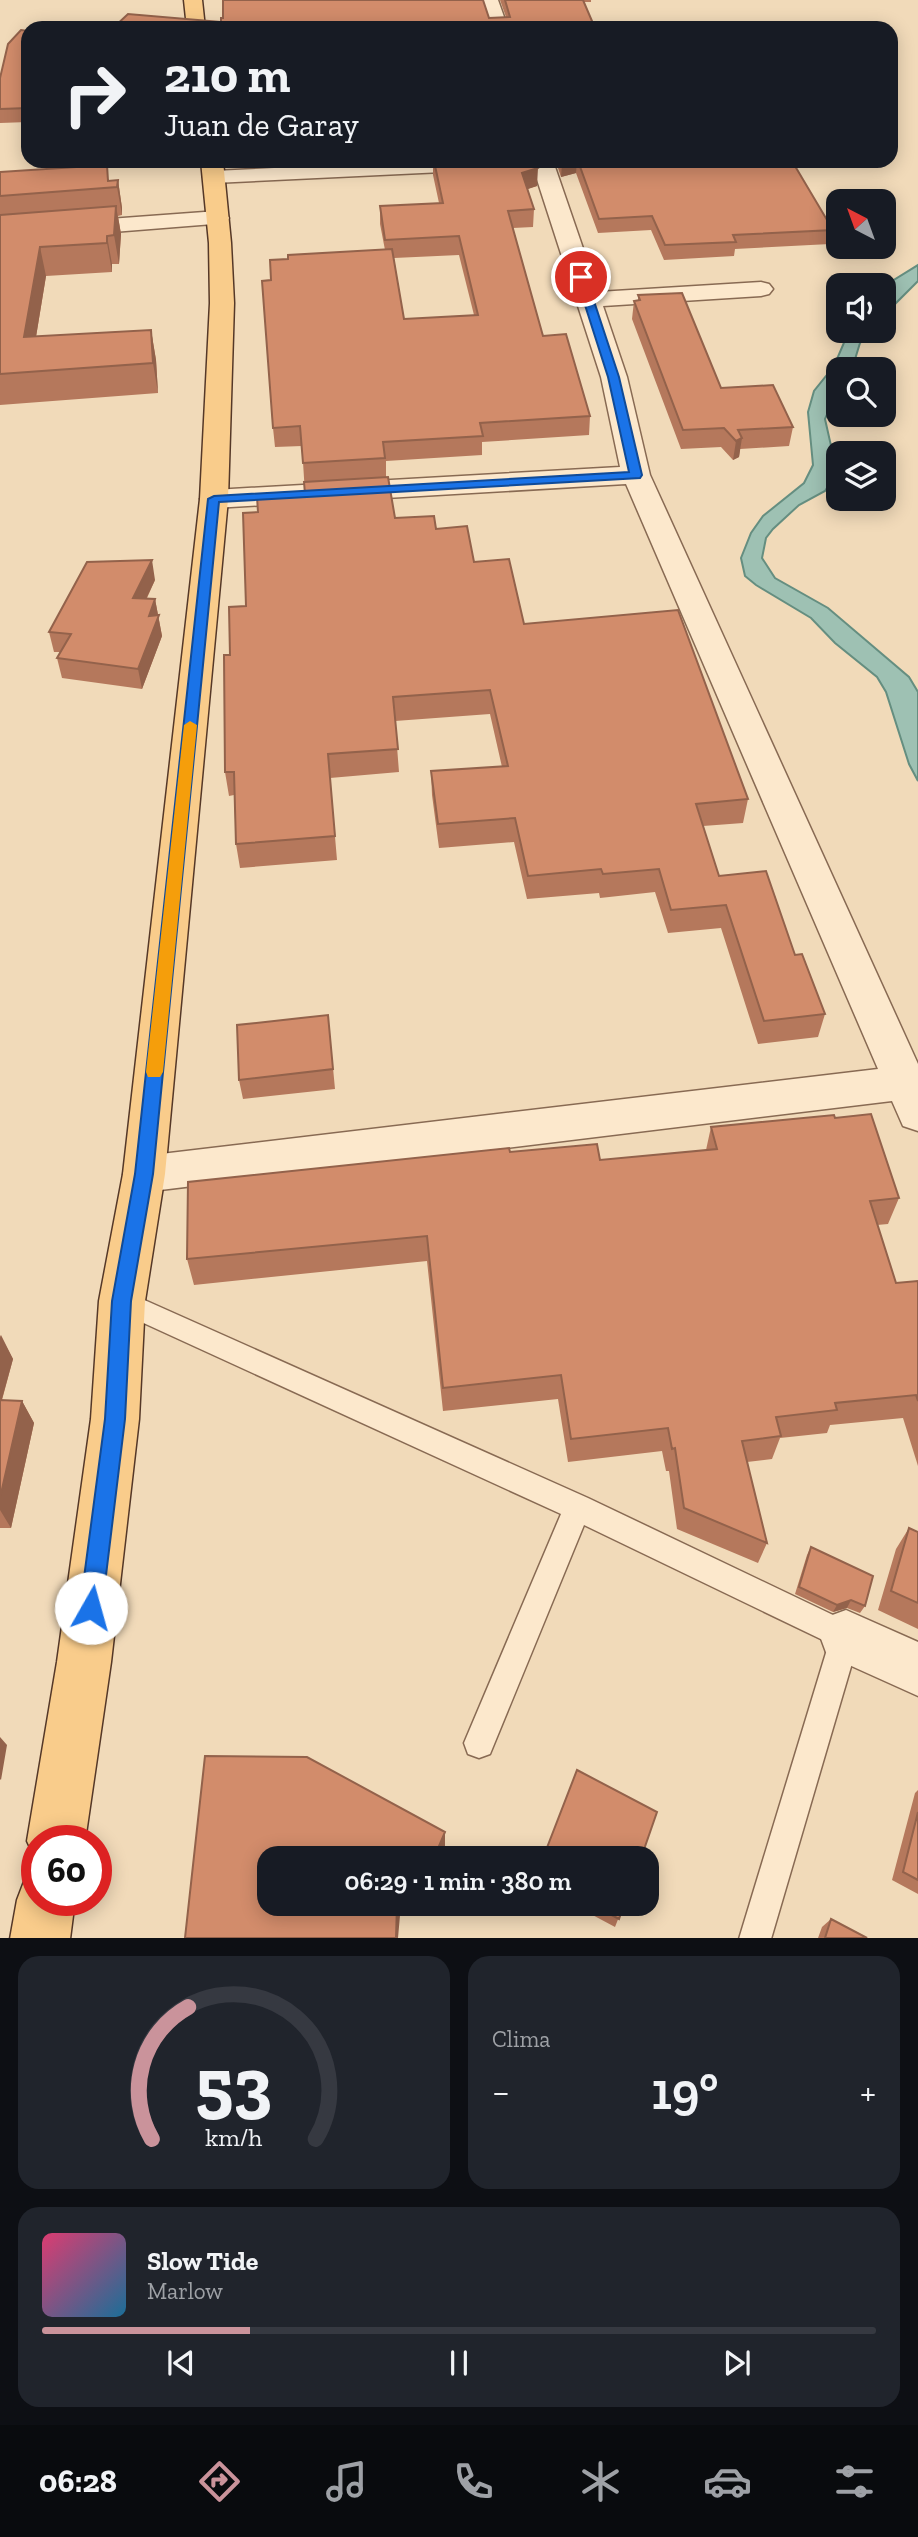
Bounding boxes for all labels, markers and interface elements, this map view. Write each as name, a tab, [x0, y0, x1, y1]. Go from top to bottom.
text: 210 m	[164, 46, 290, 105]
icon: right	[49, 49, 140, 140]
text: Juan de Garay	[164, 106, 359, 144]
north arrow	[826, 189, 896, 259]
map controls	[826, 189, 896, 511]
pin	[551, 247, 611, 307]
icon: arrive	[562, 258, 600, 296]
button: sound	[826, 273, 896, 343]
button: search	[826, 357, 896, 427]
button: layers	[826, 441, 896, 511]
position arrow	[54, 1571, 128, 1645]
speed limit sign: 60	[21, 1825, 112, 1916]
text: 06:29 · 1 min · 380 m	[345, 1865, 571, 1897]
text: Clima	[492, 2025, 550, 2053]
text: 53	[196, 2040, 272, 2128]
text: 19°	[651, 2060, 719, 2122]
text: −	[492, 2069, 510, 2115]
text: +	[860, 2069, 876, 2115]
text: km/h	[205, 2121, 263, 2151]
text: Slow Tide	[147, 2245, 258, 2277]
text: Marlow	[147, 2277, 223, 2305]
icon: previous	[162, 2344, 200, 2382]
icon: pause	[440, 2344, 478, 2382]
icon: next	[718, 2344, 756, 2382]
icon: directions	[195, 2457, 244, 2506]
icon: music	[322, 2457, 371, 2506]
icon: phone	[449, 2457, 498, 2506]
icon: climate	[576, 2457, 625, 2506]
icon: car	[703, 2457, 752, 2506]
icon: filters	[830, 2457, 879, 2506]
text: 06:28	[39, 2462, 117, 2500]

